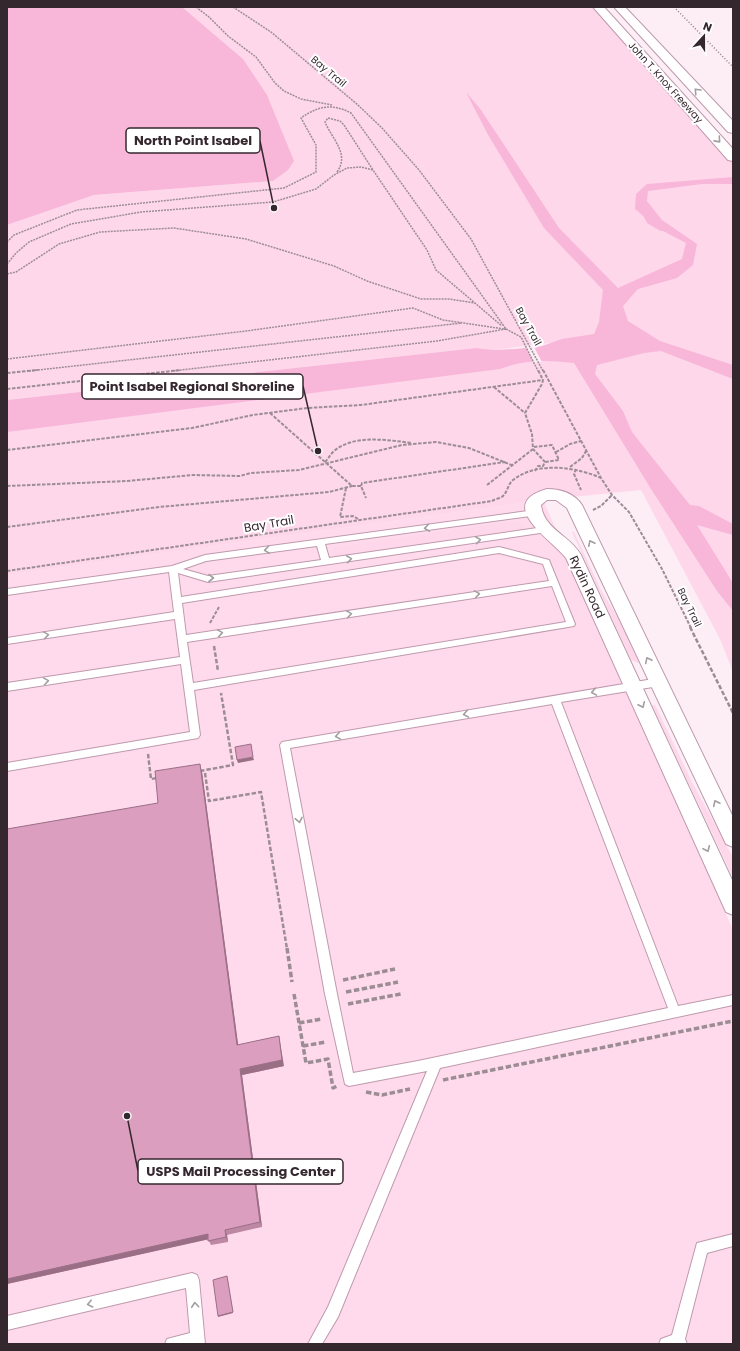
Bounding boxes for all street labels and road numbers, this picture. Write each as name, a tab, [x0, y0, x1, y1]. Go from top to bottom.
street label: John T. Knox Freeway	[625, 38, 707, 127]
street label: Bay Trail	[308, 52, 350, 91]
street label: Bay Trail	[512, 304, 545, 348]
street label: Bay Trail	[243, 511, 295, 536]
street label: Rydin Road	[566, 553, 609, 621]
street label: Bay Trail	[674, 585, 706, 629]

